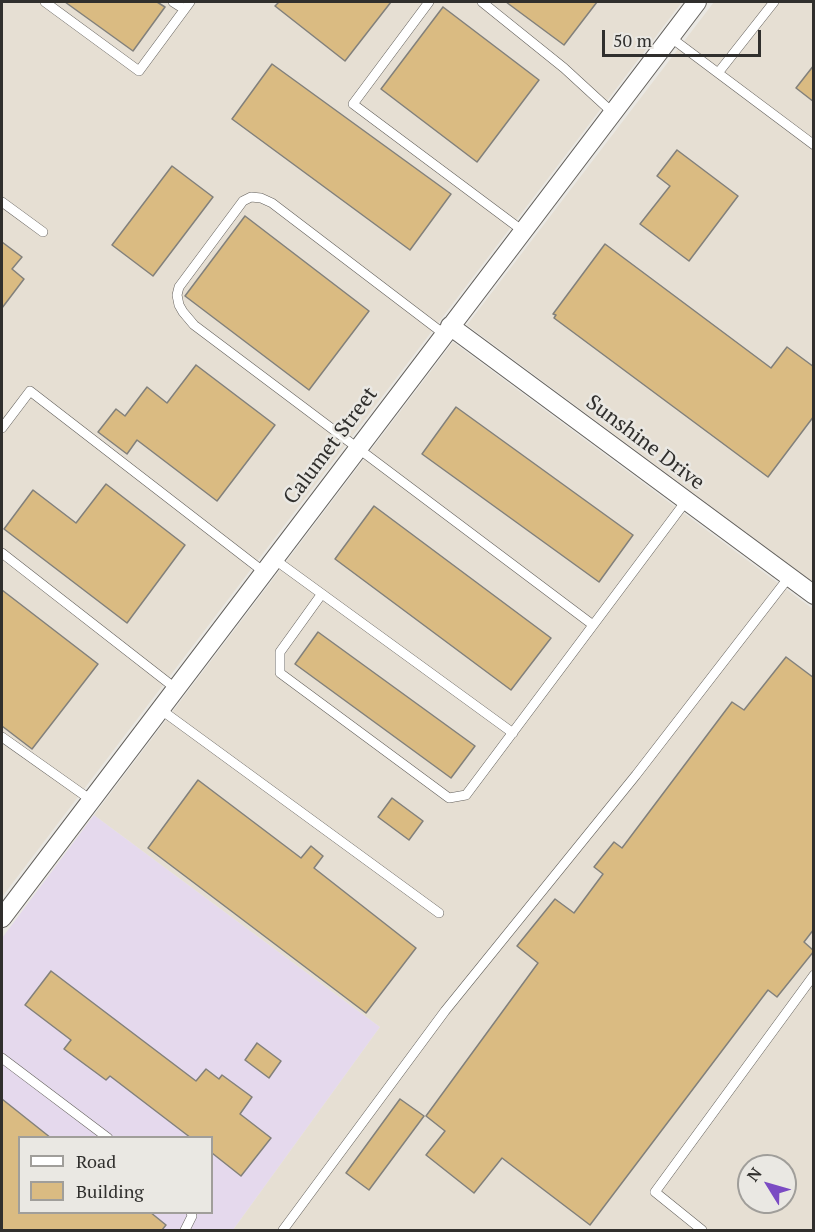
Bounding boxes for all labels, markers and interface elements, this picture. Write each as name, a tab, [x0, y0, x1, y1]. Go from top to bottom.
scale bar	[605, 18, 764, 56]
text: 50 m	[613, 28, 652, 52]
street label: Calumet Street	[279, 382, 383, 510]
street label: Sunshine Drive	[581, 390, 709, 496]
legend	[18, 1136, 213, 1214]
text: Road	[76, 1149, 116, 1173]
north arrow	[737, 1154, 797, 1214]
text: N	[742, 1163, 767, 1186]
text: Building	[76, 1179, 144, 1203]

